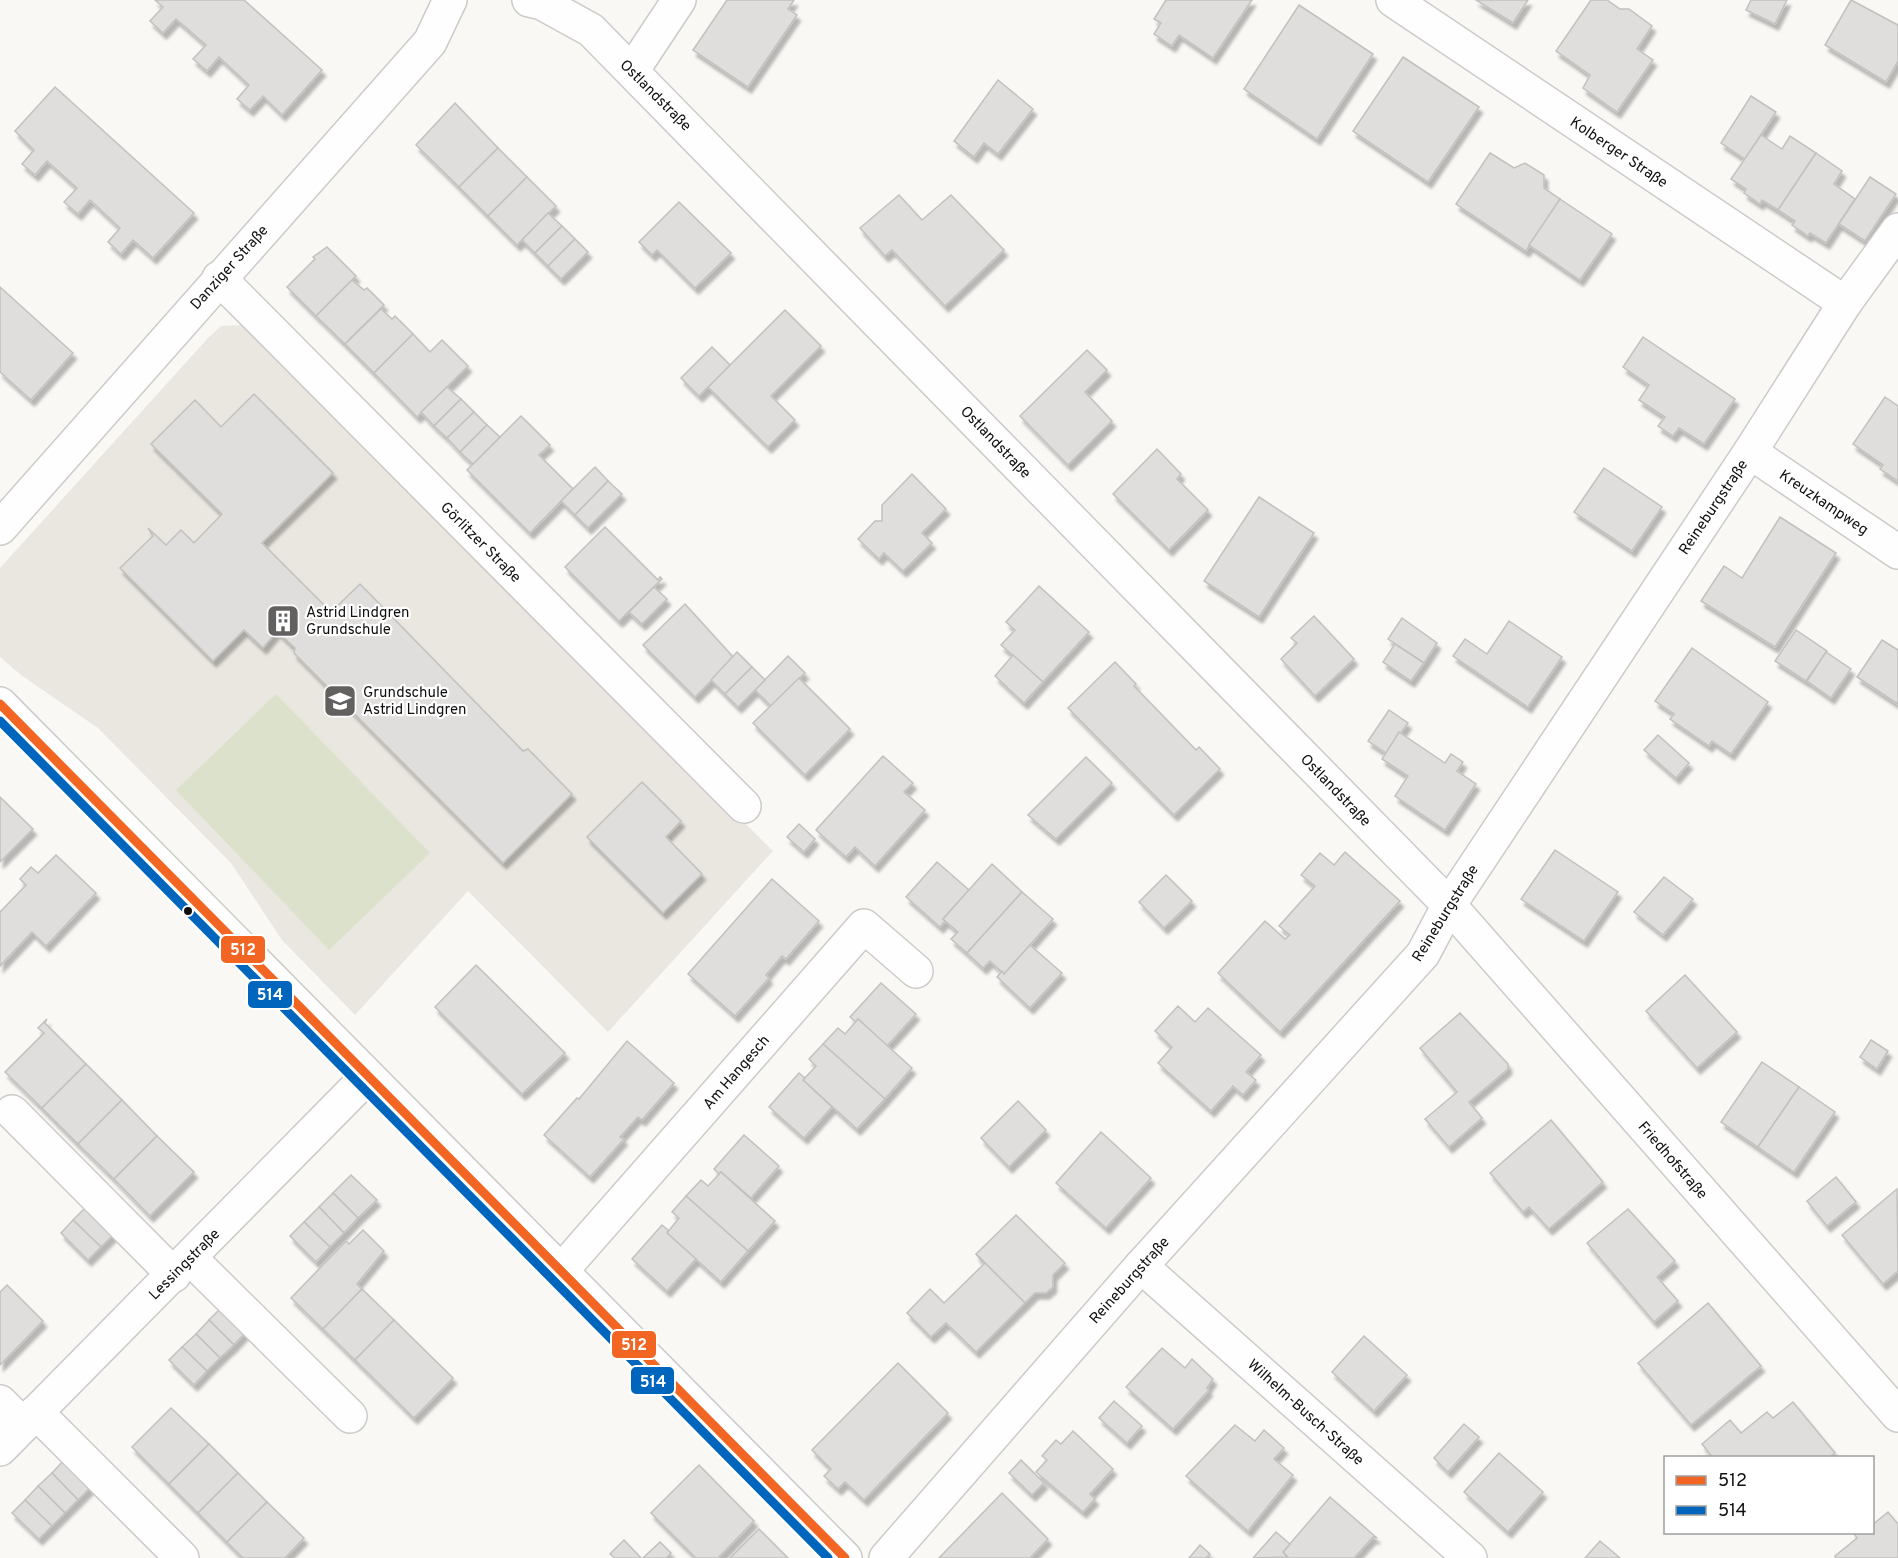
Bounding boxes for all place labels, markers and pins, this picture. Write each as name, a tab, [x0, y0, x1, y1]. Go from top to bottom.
building icon: Astrid Lindgren Grundschule	[265, 603, 301, 639]
place label: Astrid Lindgren Grundschule	[306, 604, 410, 640]
school or university icon: Grundschule Astrid Lindgren	[322, 683, 358, 719]
place label: Grundschule Astrid Lindgren	[363, 684, 467, 720]
unlabelled marker	[182, 905, 194, 917]

